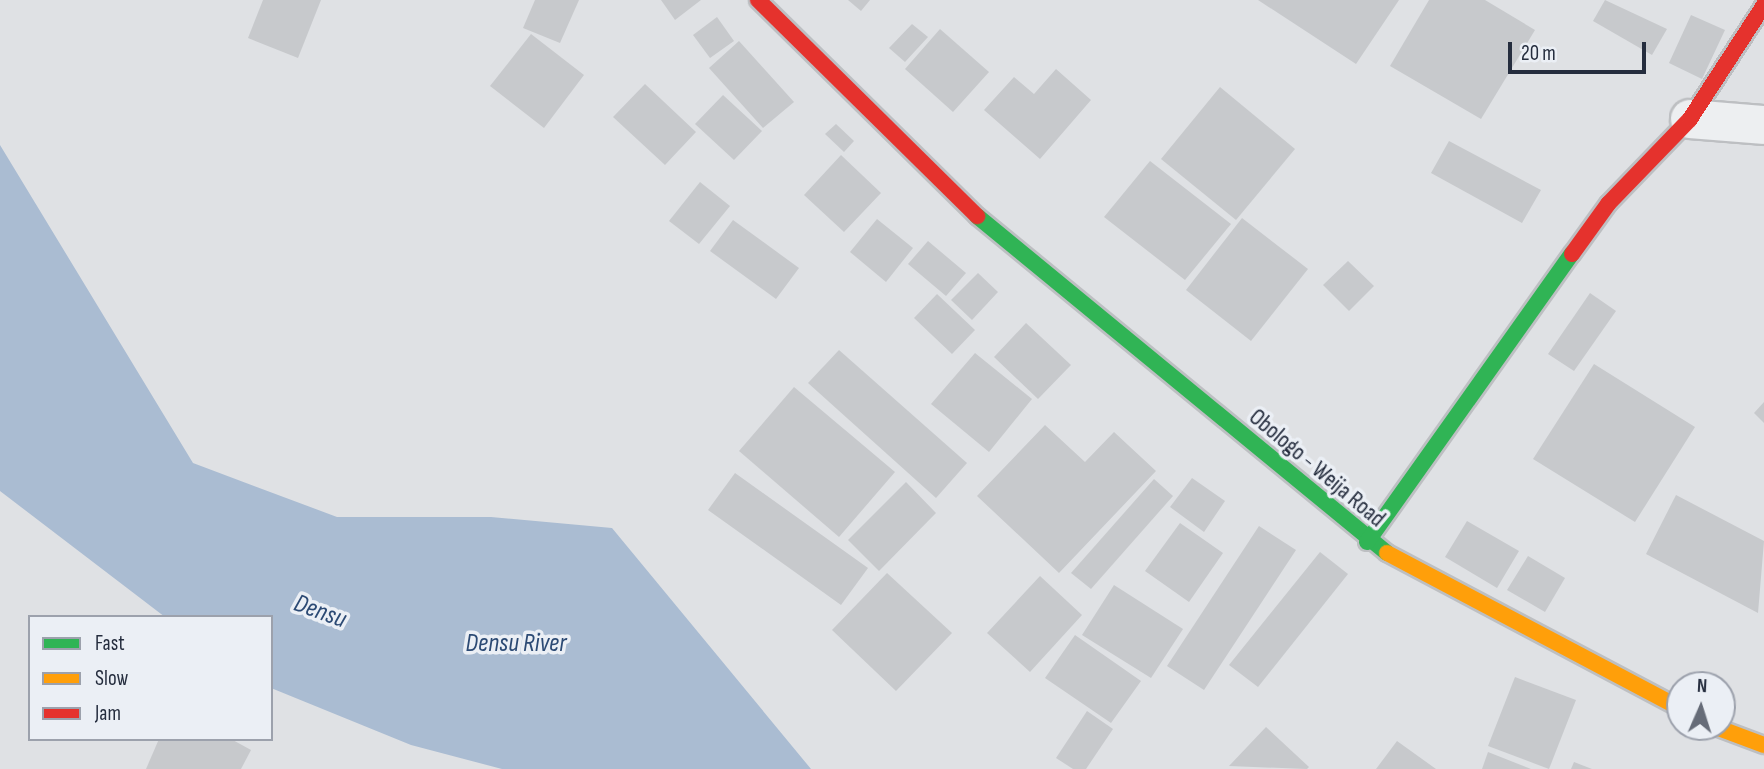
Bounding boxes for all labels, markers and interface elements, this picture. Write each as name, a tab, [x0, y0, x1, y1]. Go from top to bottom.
scale bar	[1512, 28, 1650, 72]
text: 20 m	[1521, 41, 1556, 66]
street label: Obologo - Weija Road	[1243, 403, 1391, 533]
water label: Densu	[290, 588, 350, 636]
legend	[28, 615, 273, 741]
water label: Densu River	[466, 628, 566, 660]
text: Fast	[95, 631, 125, 656]
text: Slow	[95, 666, 128, 691]
north arrow	[1666, 671, 1736, 741]
text: N	[1696, 675, 1708, 698]
text: Jam	[95, 701, 121, 726]

